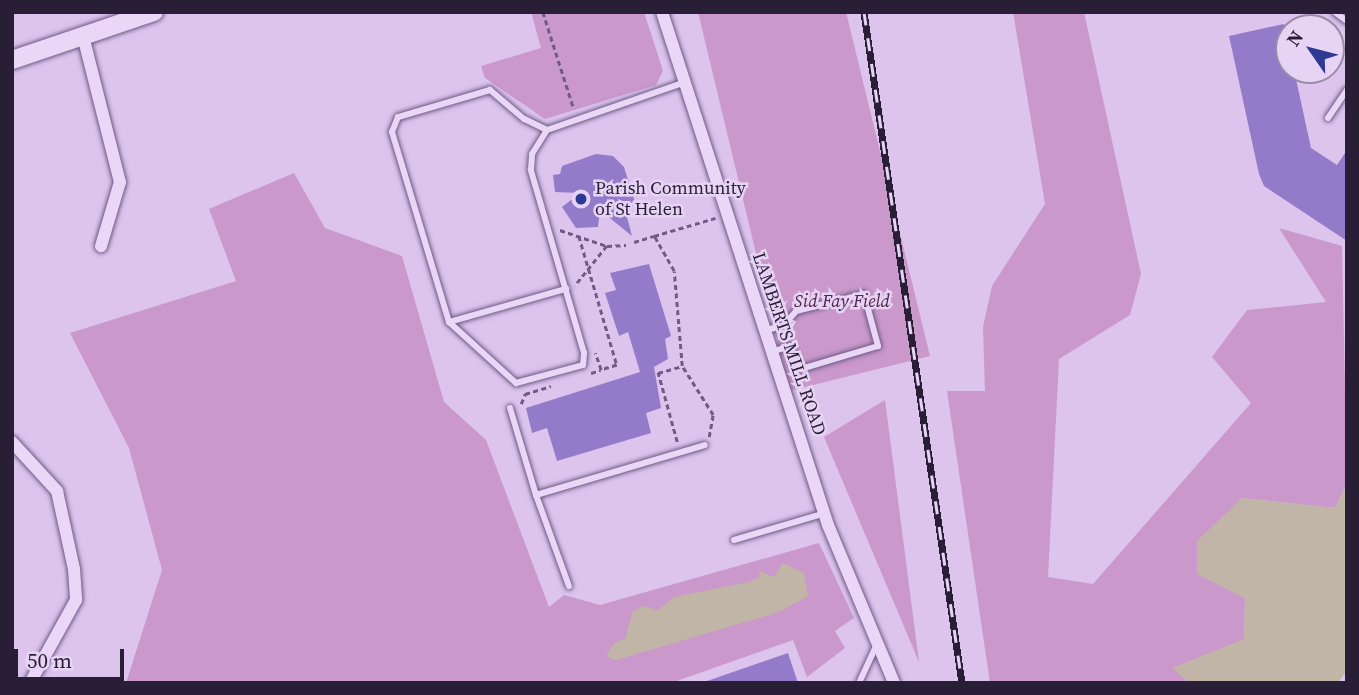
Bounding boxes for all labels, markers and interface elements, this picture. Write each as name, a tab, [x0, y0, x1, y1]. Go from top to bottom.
north arrow	[1275, 14, 1345, 84]
text: N	[1280, 25, 1309, 51]
place label: Parish Community of St Helen	[595, 178, 746, 220]
marker: Parish Community of St Helen	[573, 191, 589, 207]
street label: LAMBERTS MILL ROAD	[748, 250, 830, 438]
park label: Sid Fay Field	[794, 290, 890, 312]
scale bar	[18, 636, 128, 680]
text: 50 m	[27, 646, 72, 675]

